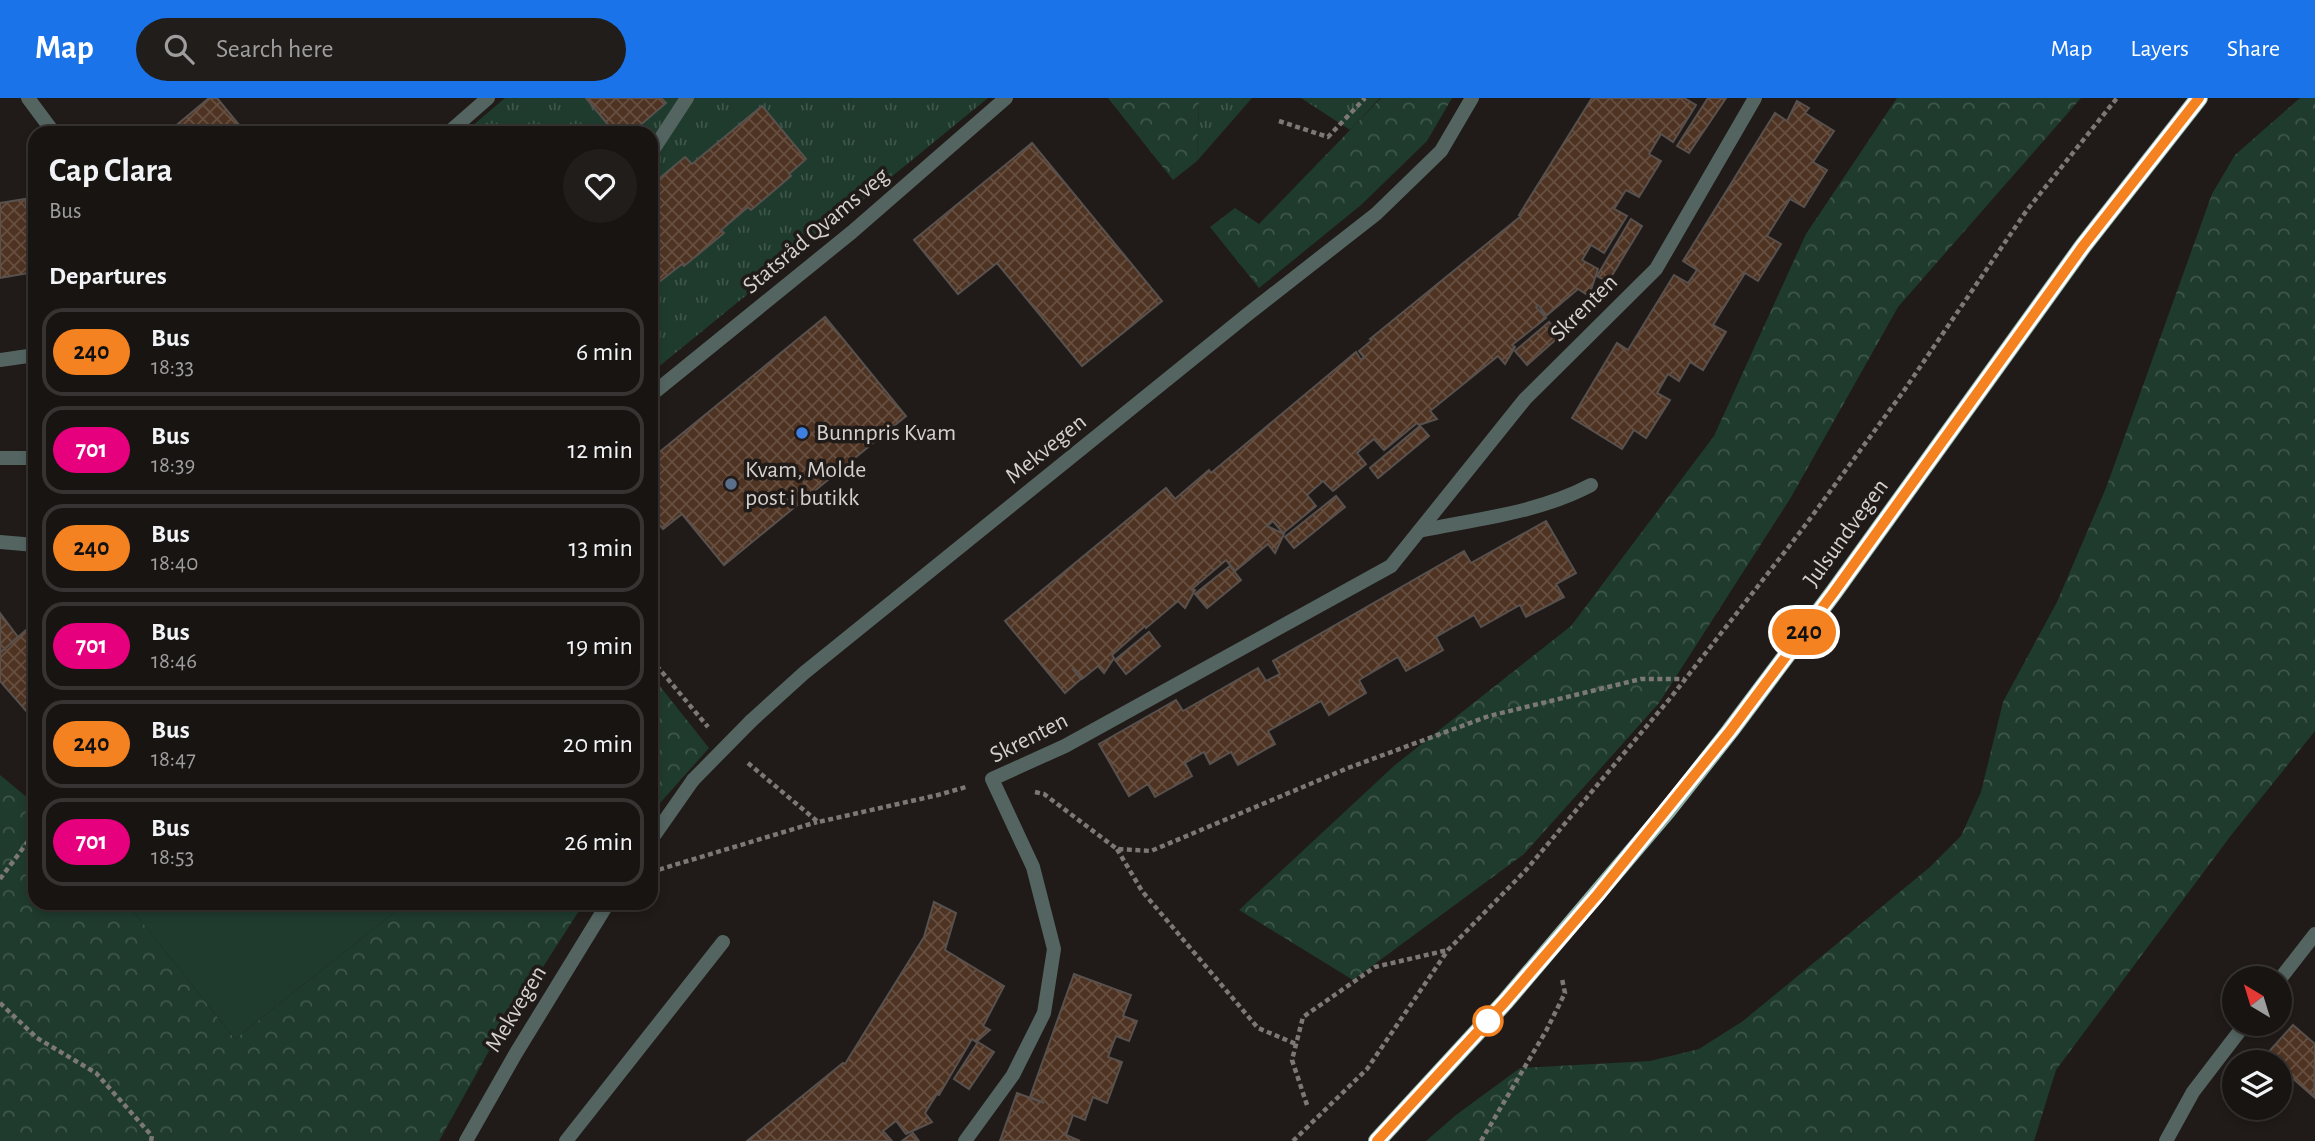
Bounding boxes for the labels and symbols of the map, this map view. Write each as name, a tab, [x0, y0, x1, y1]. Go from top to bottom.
street label: Statsråd Qvams veg	[739, 163, 894, 299]
street label: Skrenten	[1546, 270, 1622, 346]
street label: Mekvegen	[1001, 409, 1091, 489]
place label: Bunnpris Kvam	[816, 421, 956, 445]
marker: Bunnpris Kvam	[794, 425, 810, 441]
place label: Kvam, Molde post i butikk	[745, 458, 866, 510]
street label: Julsundvegen	[1799, 475, 1893, 591]
marker: Kvam, Molde post i butikk	[723, 476, 739, 492]
line badge: 240	[1764, 609, 1844, 655]
street label: Skrenten	[986, 708, 1072, 768]
street label: Mekvegen	[481, 962, 551, 1056]
north arrow	[2222, 966, 2292, 1036]
unlabelled marker	[1473, 1006, 1503, 1036]

